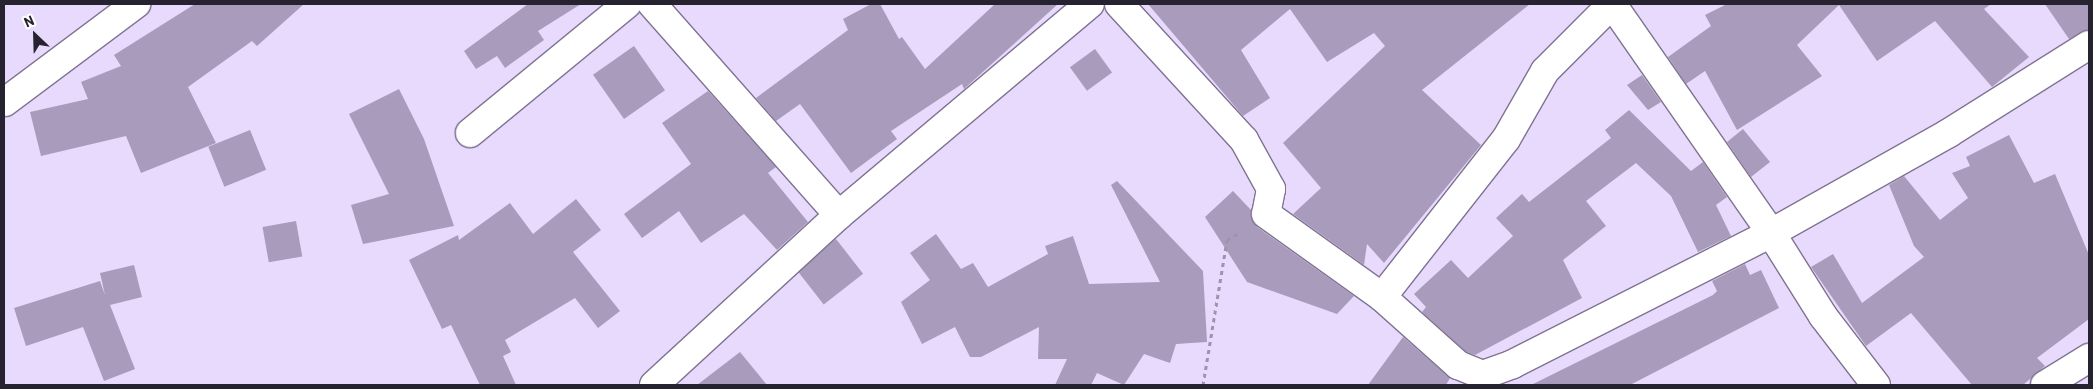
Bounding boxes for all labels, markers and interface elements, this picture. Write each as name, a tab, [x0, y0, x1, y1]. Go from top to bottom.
north arrow	[10, 10, 60, 60]
text: N	[21, 11, 36, 30]

